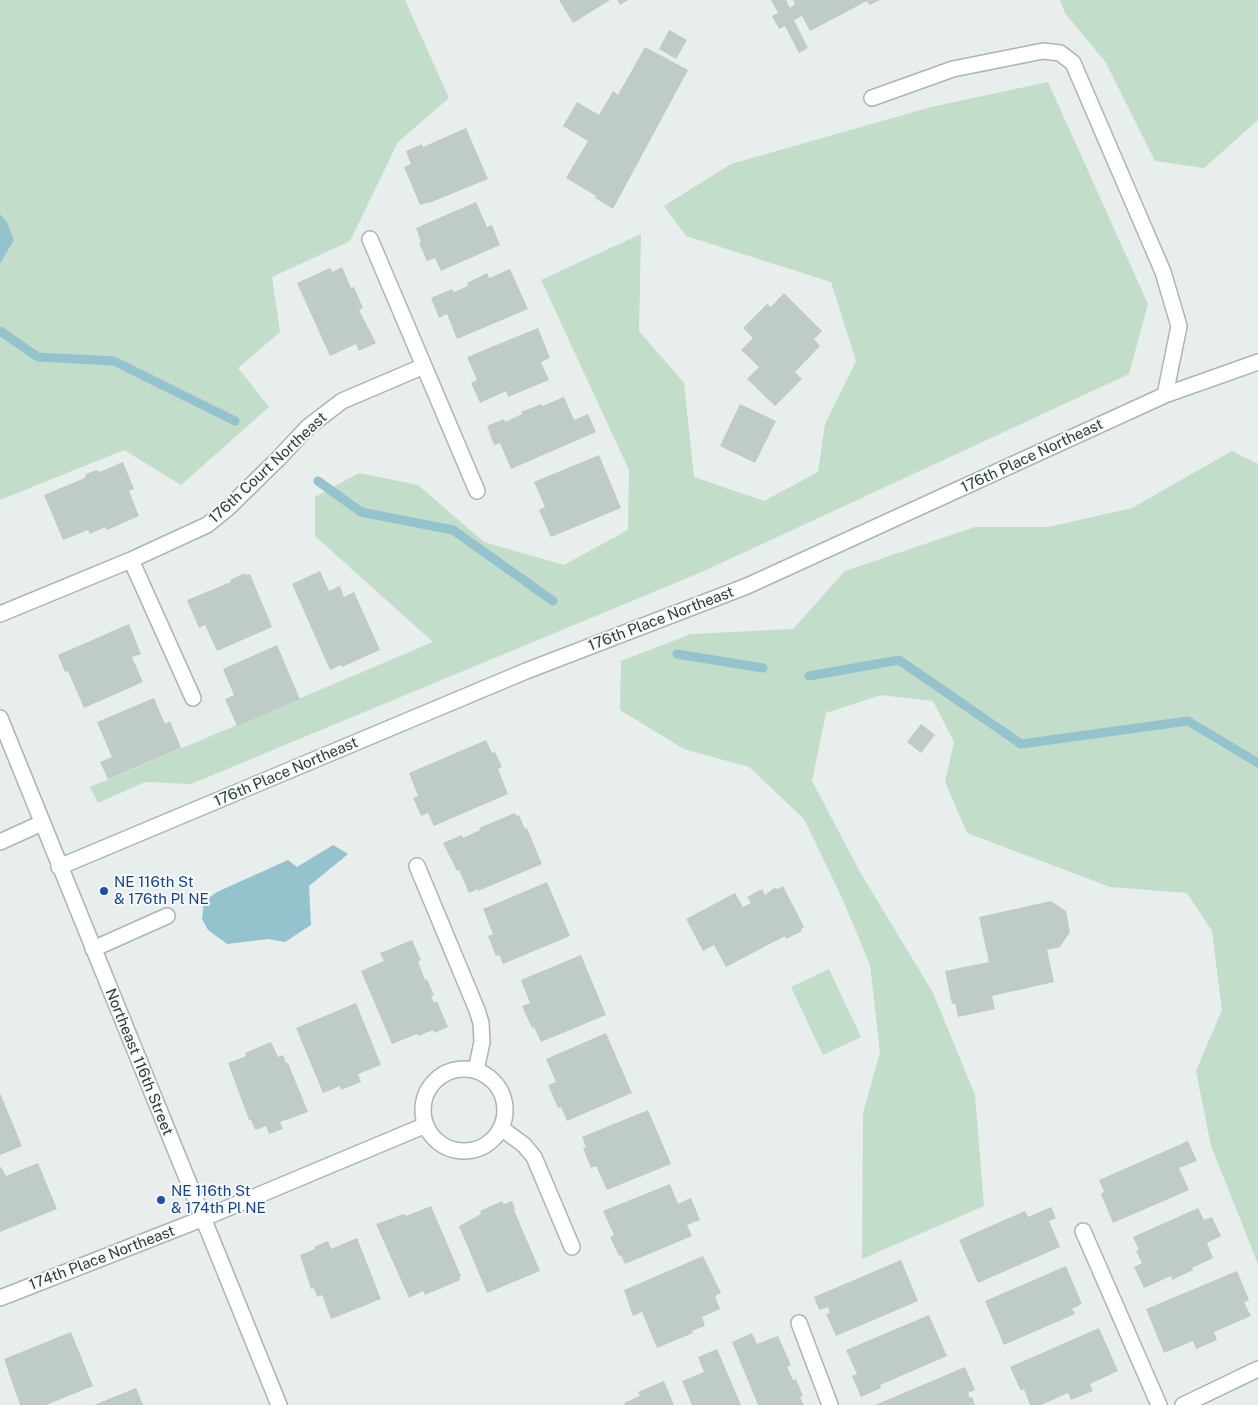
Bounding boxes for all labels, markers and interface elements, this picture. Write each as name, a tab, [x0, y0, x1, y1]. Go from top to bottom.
street label: 176th Court Northeast	[205, 409, 331, 527]
street label: 176th Place Northeast	[958, 415, 1106, 497]
street label: 176th Place Northeast	[586, 583, 736, 655]
street label: 176th Place Northeast	[211, 734, 361, 810]
place label: NE 116th St & 176th Pl NE	[114, 873, 209, 908]
marker: NE 116th St & 176th Pl NE	[98, 885, 110, 897]
street label: Northeast 116th Street	[101, 986, 177, 1138]
place label: NE 116th St & 174th Pl NE	[171, 1182, 266, 1217]
marker: NE 116th St & 174th Pl NE	[155, 1194, 167, 1206]
street label: 174th Place Northeast	[27, 1222, 177, 1294]

